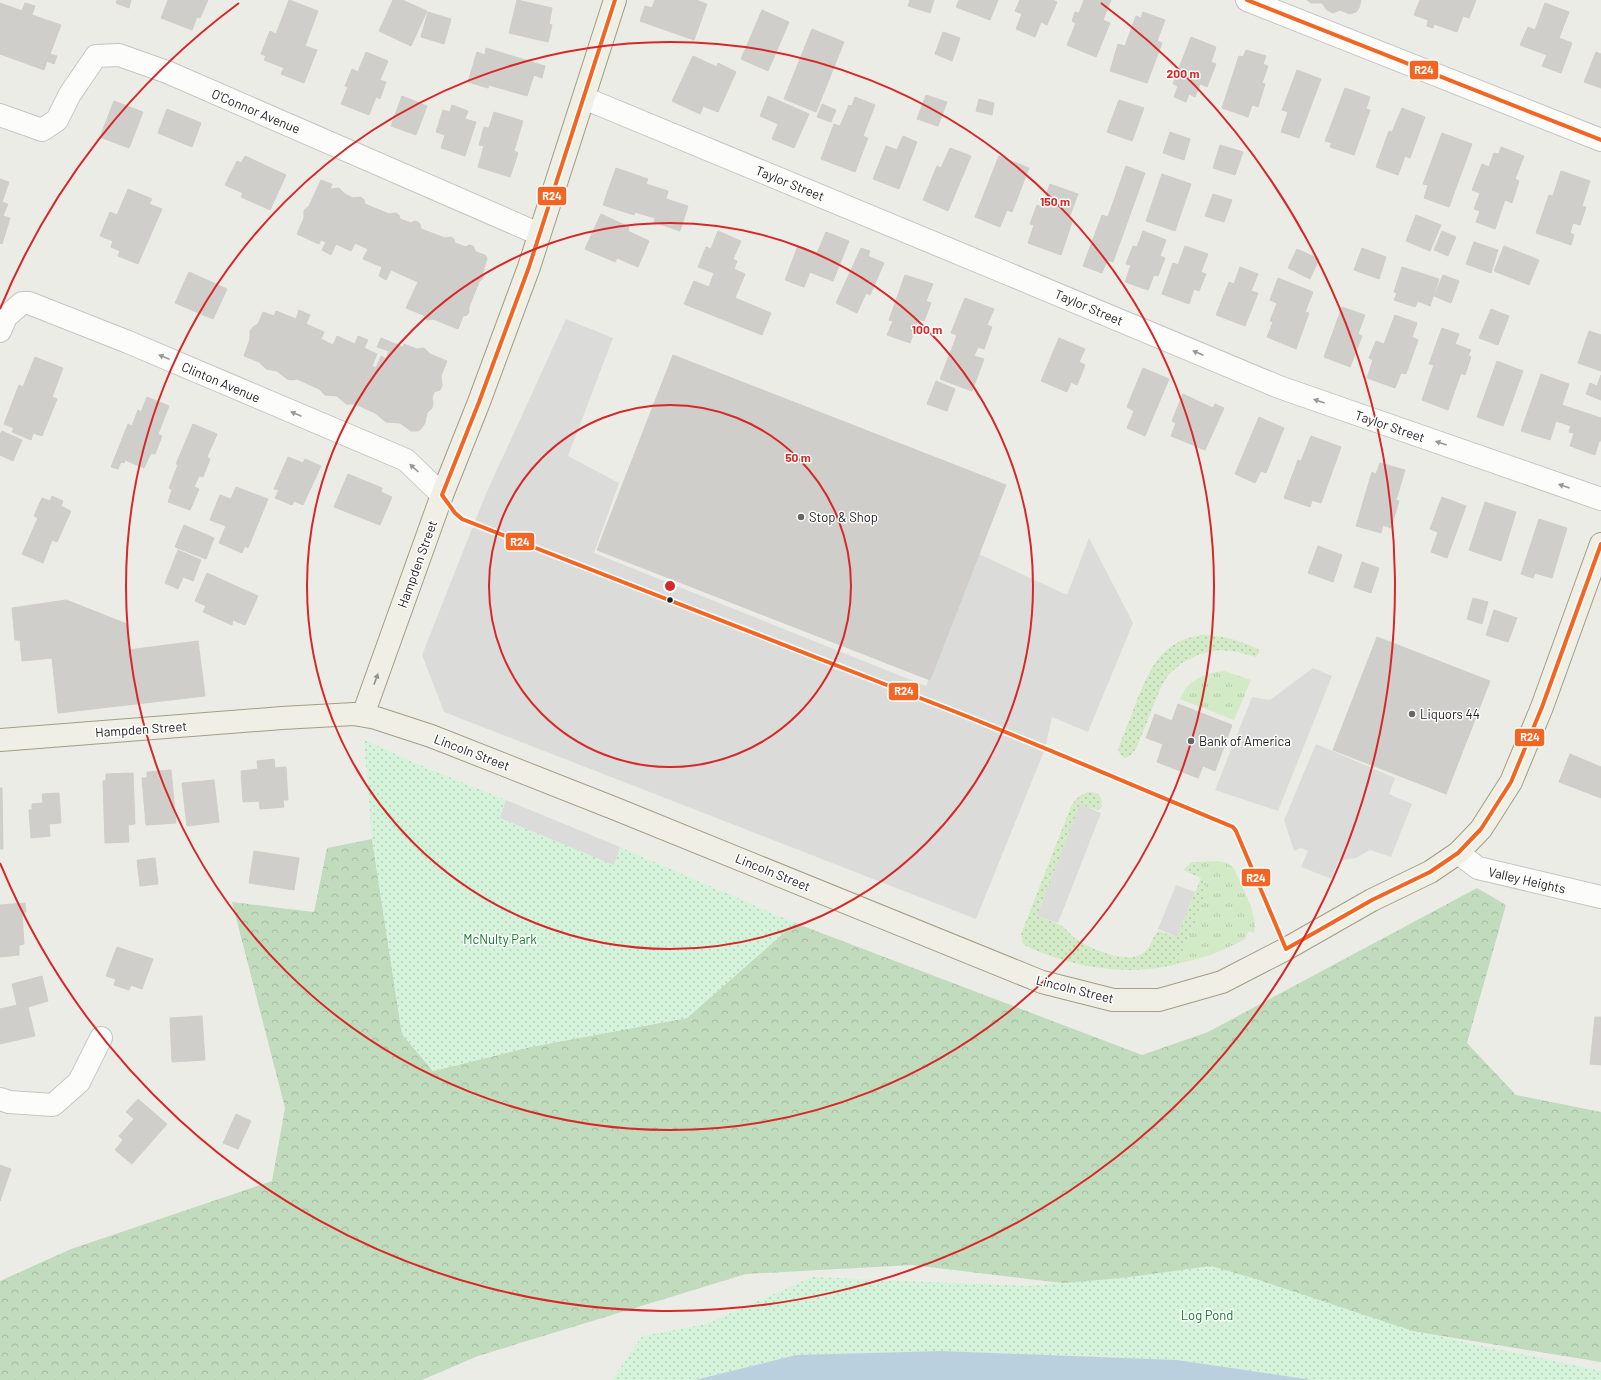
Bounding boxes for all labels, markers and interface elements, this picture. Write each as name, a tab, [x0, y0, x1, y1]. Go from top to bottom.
line badge: R24	[1409, 60, 1439, 80]
text: R24	[1414, 63, 1434, 76]
text: 200 m	[1167, 66, 1199, 80]
street label: O'Connor Avenue	[209, 85, 303, 137]
street label: Taylor Street	[753, 162, 827, 204]
line badge: R24	[537, 186, 567, 206]
text: R24	[542, 189, 562, 202]
text: 150 m	[1040, 194, 1070, 208]
street label: Taylor Street	[1052, 285, 1126, 329]
text: 100 m	[912, 322, 942, 336]
one-way arrow	[1192, 350, 1203, 356]
one-way arrow	[157, 354, 169, 360]
street label: Clinton Avenue	[179, 358, 263, 406]
one-way arrow	[1312, 397, 1324, 403]
street label: Taylor Street	[1353, 407, 1427, 445]
one-way arrow	[291, 411, 302, 417]
one-way arrow	[1435, 440, 1447, 446]
text: 50 m	[785, 450, 811, 464]
one-way arrow	[409, 463, 419, 472]
one-way arrow	[1558, 483, 1570, 489]
place label: Stop & Shop	[809, 509, 878, 525]
marker: Stop & Shop	[796, 512, 806, 522]
street label: Hampden Street	[394, 518, 440, 610]
line badge: R24	[505, 532, 535, 551]
text: R24	[510, 535, 530, 548]
centre of rings	[663, 579, 677, 593]
unlabelled marker	[665, 595, 675, 605]
one-way arrow	[374, 672, 380, 684]
line badge: R24	[888, 682, 919, 701]
text: R24	[894, 684, 914, 697]
place label: Liquors 44	[1420, 706, 1480, 722]
marker: Liquors 44	[1407, 709, 1417, 719]
street label: Hampden Street	[94, 718, 188, 740]
line badge: R24	[1514, 728, 1545, 747]
street label: Lincoln Street	[432, 730, 512, 774]
text: R24	[1520, 730, 1540, 743]
place label: Bank of America	[1199, 733, 1291, 749]
marker: Bank of America	[1186, 736, 1196, 746]
street label: Lincoln Street	[733, 850, 813, 894]
street label: Valley Heights	[1487, 863, 1567, 897]
line badge: R24	[1241, 868, 1271, 887]
text: R24	[1246, 871, 1266, 884]
park label: McNulty Park	[463, 931, 537, 947]
street label: Lincoln Street	[1034, 972, 1116, 1006]
park label: Log Pond	[1181, 1307, 1233, 1323]

